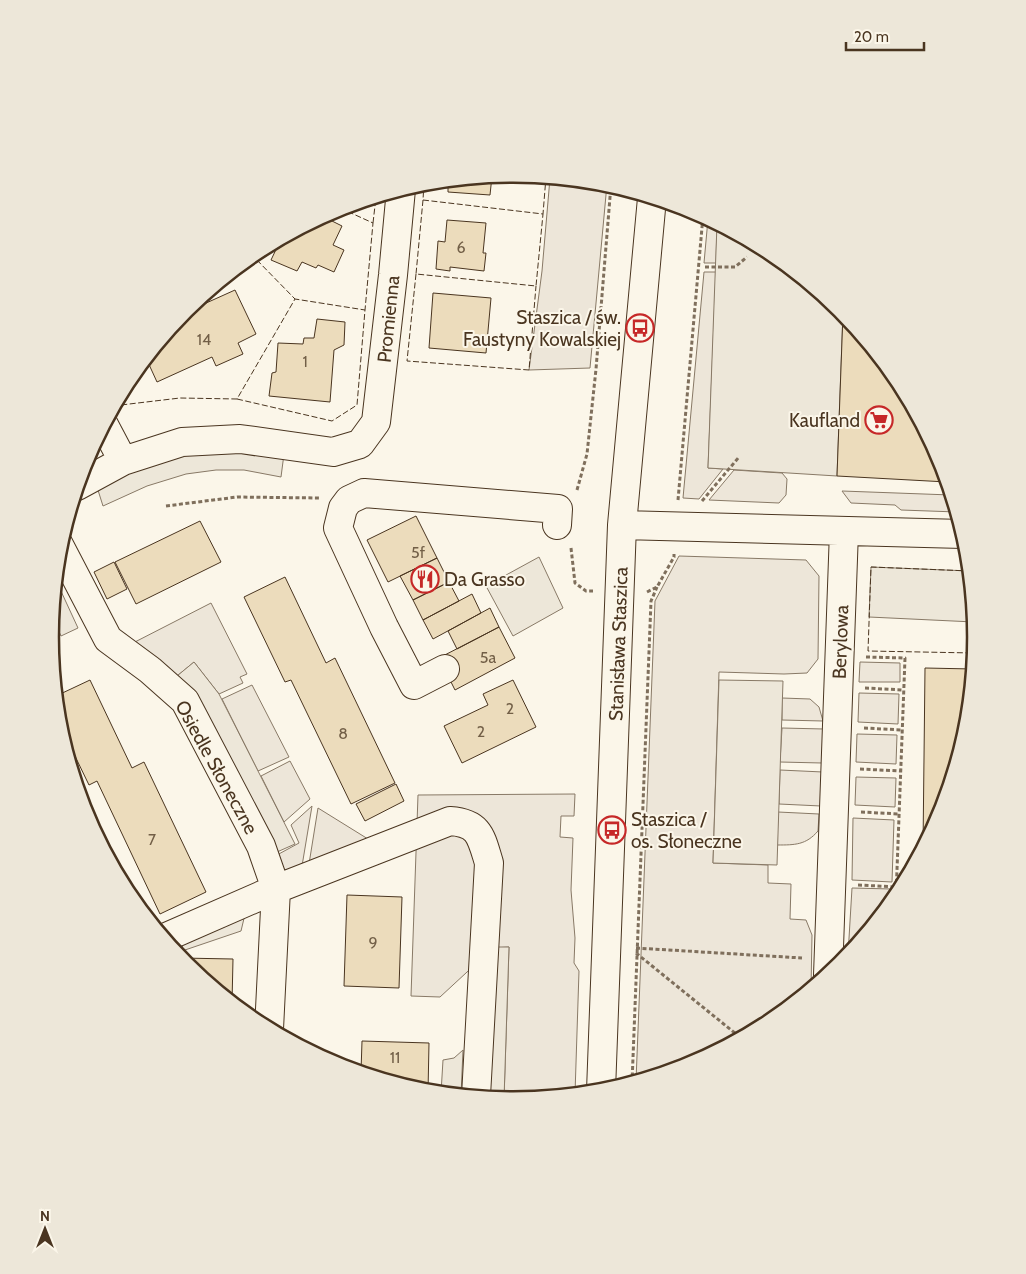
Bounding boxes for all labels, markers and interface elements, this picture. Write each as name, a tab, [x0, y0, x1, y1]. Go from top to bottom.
scale bar	[846, 20, 924, 52]
text: 20 m	[854, 28, 889, 46]
house number: 6	[456, 238, 466, 257]
street label: Promienna	[372, 274, 405, 364]
place label: Staszica / św. Faustyny Kowalskiej	[463, 306, 621, 351]
bus stop icon: Staszica / św. Faustyny Kowalskiej	[625, 313, 655, 343]
house number: 14	[197, 330, 211, 349]
house number: 1	[302, 352, 308, 371]
supermarket icon: Kaufland	[864, 405, 894, 435]
place label: Kaufland	[789, 409, 860, 432]
house number: 5f	[411, 543, 426, 562]
restaurant icon: Da Grasso	[410, 564, 440, 594]
street label: Stanisława Staszica	[604, 567, 633, 721]
place label: Da Grasso	[444, 568, 525, 591]
street label: Berylowa	[828, 605, 853, 680]
house number: 5a	[480, 648, 496, 667]
street label: Osiedle Słoneczne	[170, 696, 263, 838]
house number: 2	[506, 699, 514, 718]
house number: 2	[477, 722, 485, 741]
house number: 8	[338, 724, 348, 743]
place label: Staszica / os. Słoneczne	[631, 808, 742, 853]
bus stop icon: Staszica / os. Słoneczne	[597, 815, 627, 845]
house number: 7	[148, 830, 156, 849]
house number: 9	[368, 933, 378, 952]
house number: 11	[390, 1048, 400, 1067]
north arrow	[20, 1204, 70, 1254]
text: N	[40, 1207, 50, 1225]

